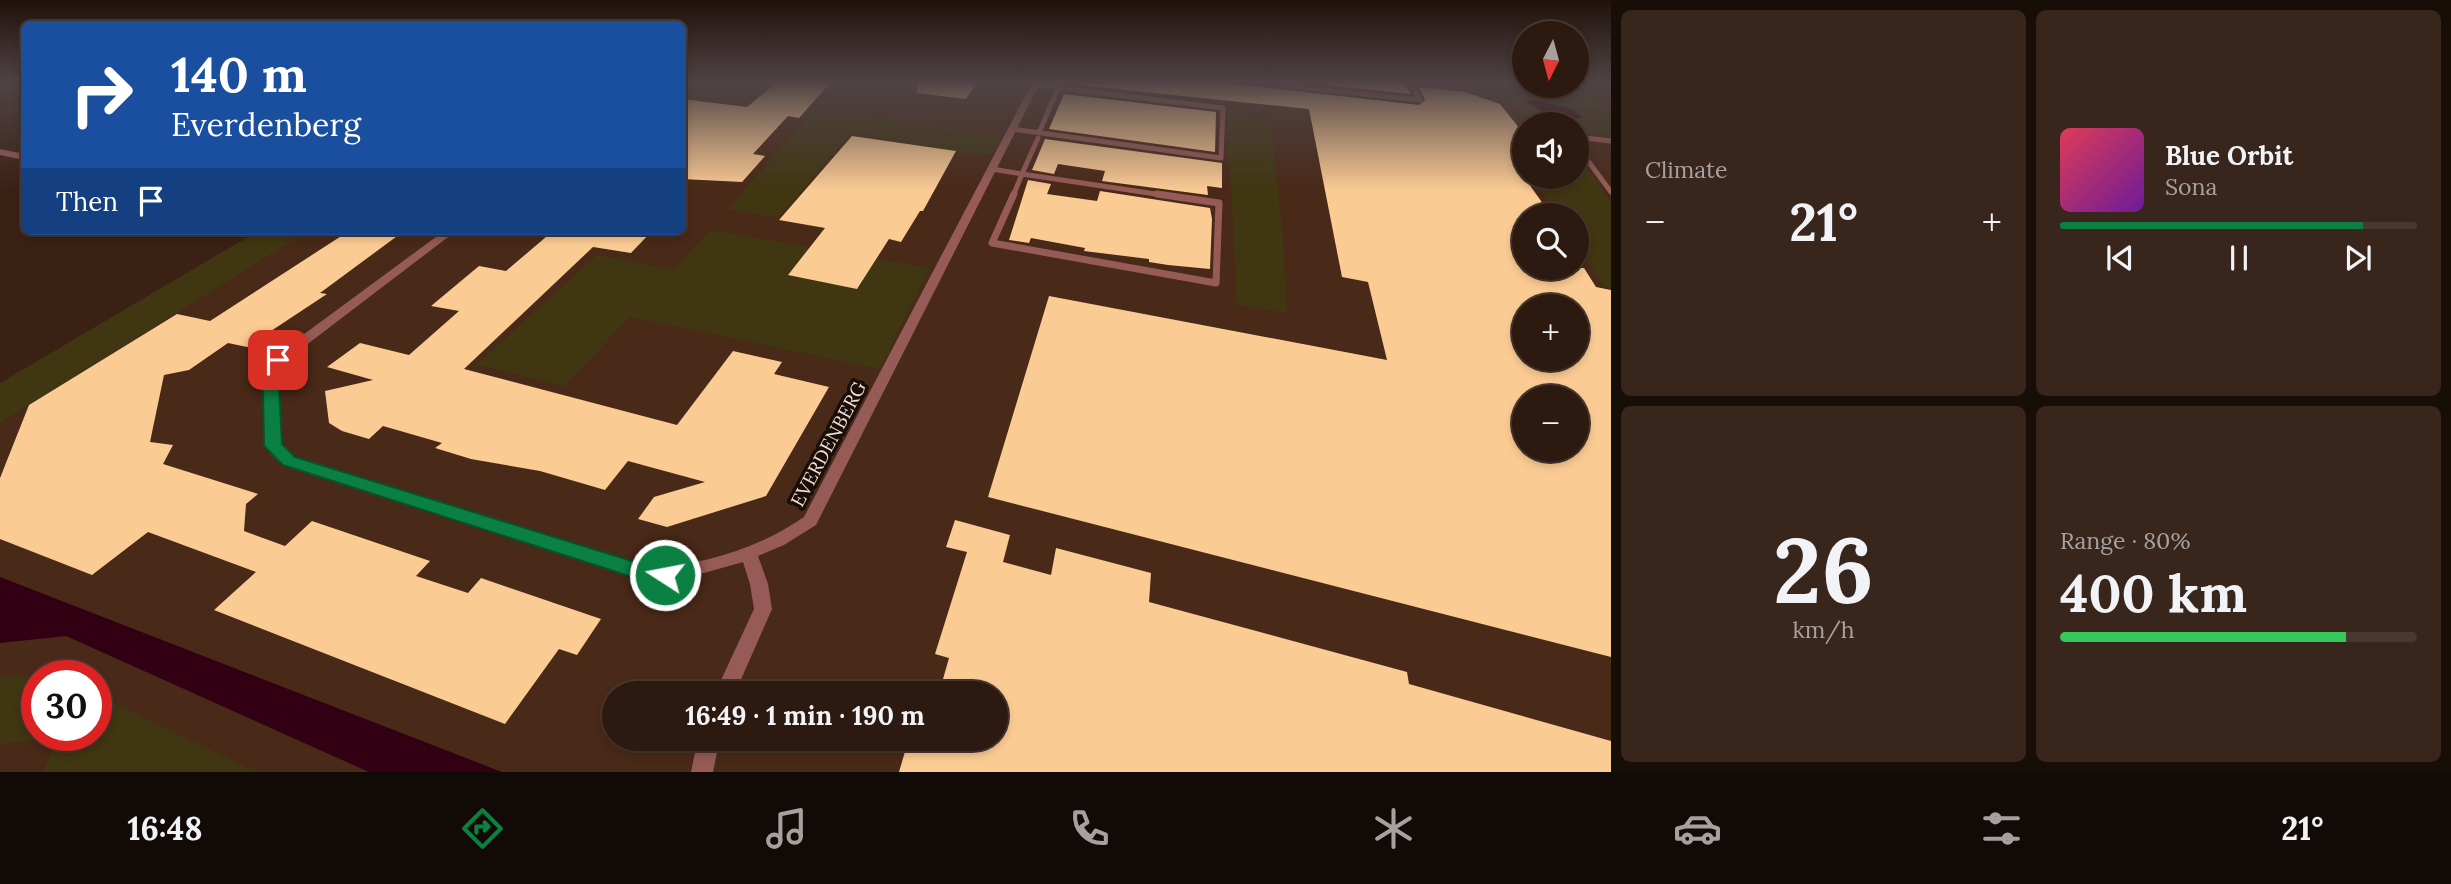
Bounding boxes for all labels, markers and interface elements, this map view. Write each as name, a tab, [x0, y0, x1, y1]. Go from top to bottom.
north arrow	[1512, 21, 1589, 98]
map controls	[1512, 21, 1589, 462]
text: 140 m	[171, 43, 307, 105]
icon: right	[56, 49, 147, 140]
text: Everdenberg	[171, 104, 361, 145]
button: sound	[1512, 112, 1589, 189]
text: Blue Orbit	[2165, 139, 2293, 172]
text: Climate	[1645, 155, 1727, 184]
text: Sona	[2165, 172, 2217, 201]
icon: arrive	[132, 182, 170, 220]
text: Then	[56, 185, 118, 218]
text: 21°	[1789, 189, 1858, 255]
text: −	[1645, 198, 1665, 246]
text: +	[1982, 198, 2002, 246]
button: search	[1512, 203, 1589, 280]
icon: previous	[2101, 239, 2139, 277]
icon: pause	[2220, 239, 2258, 277]
icon: next	[2339, 239, 2377, 277]
button: +	[1512, 294, 1589, 371]
pin	[248, 330, 308, 390]
icon: arrive	[259, 341, 297, 379]
street label: EVERDENBERG	[785, 377, 871, 511]
button: −	[1512, 385, 1589, 462]
text: 26	[1773, 511, 1874, 628]
text: Range · 80%	[2060, 526, 2190, 555]
position arrow	[628, 538, 702, 612]
text: 400 km	[2060, 560, 2247, 626]
text: km/h	[1792, 615, 1855, 644]
speed limit sign: 30	[21, 660, 112, 751]
text: 16:49 · 1 min · 190 m	[685, 699, 925, 732]
icon: directions	[458, 804, 507, 853]
icon: music	[762, 804, 811, 853]
icon: phone	[1065, 804, 1114, 853]
icon: climate	[1369, 804, 1418, 853]
icon: car	[1673, 804, 1722, 853]
icon: filters	[1977, 804, 2026, 853]
text: 16:48	[127, 808, 203, 849]
text: 21°	[2281, 808, 2324, 849]

